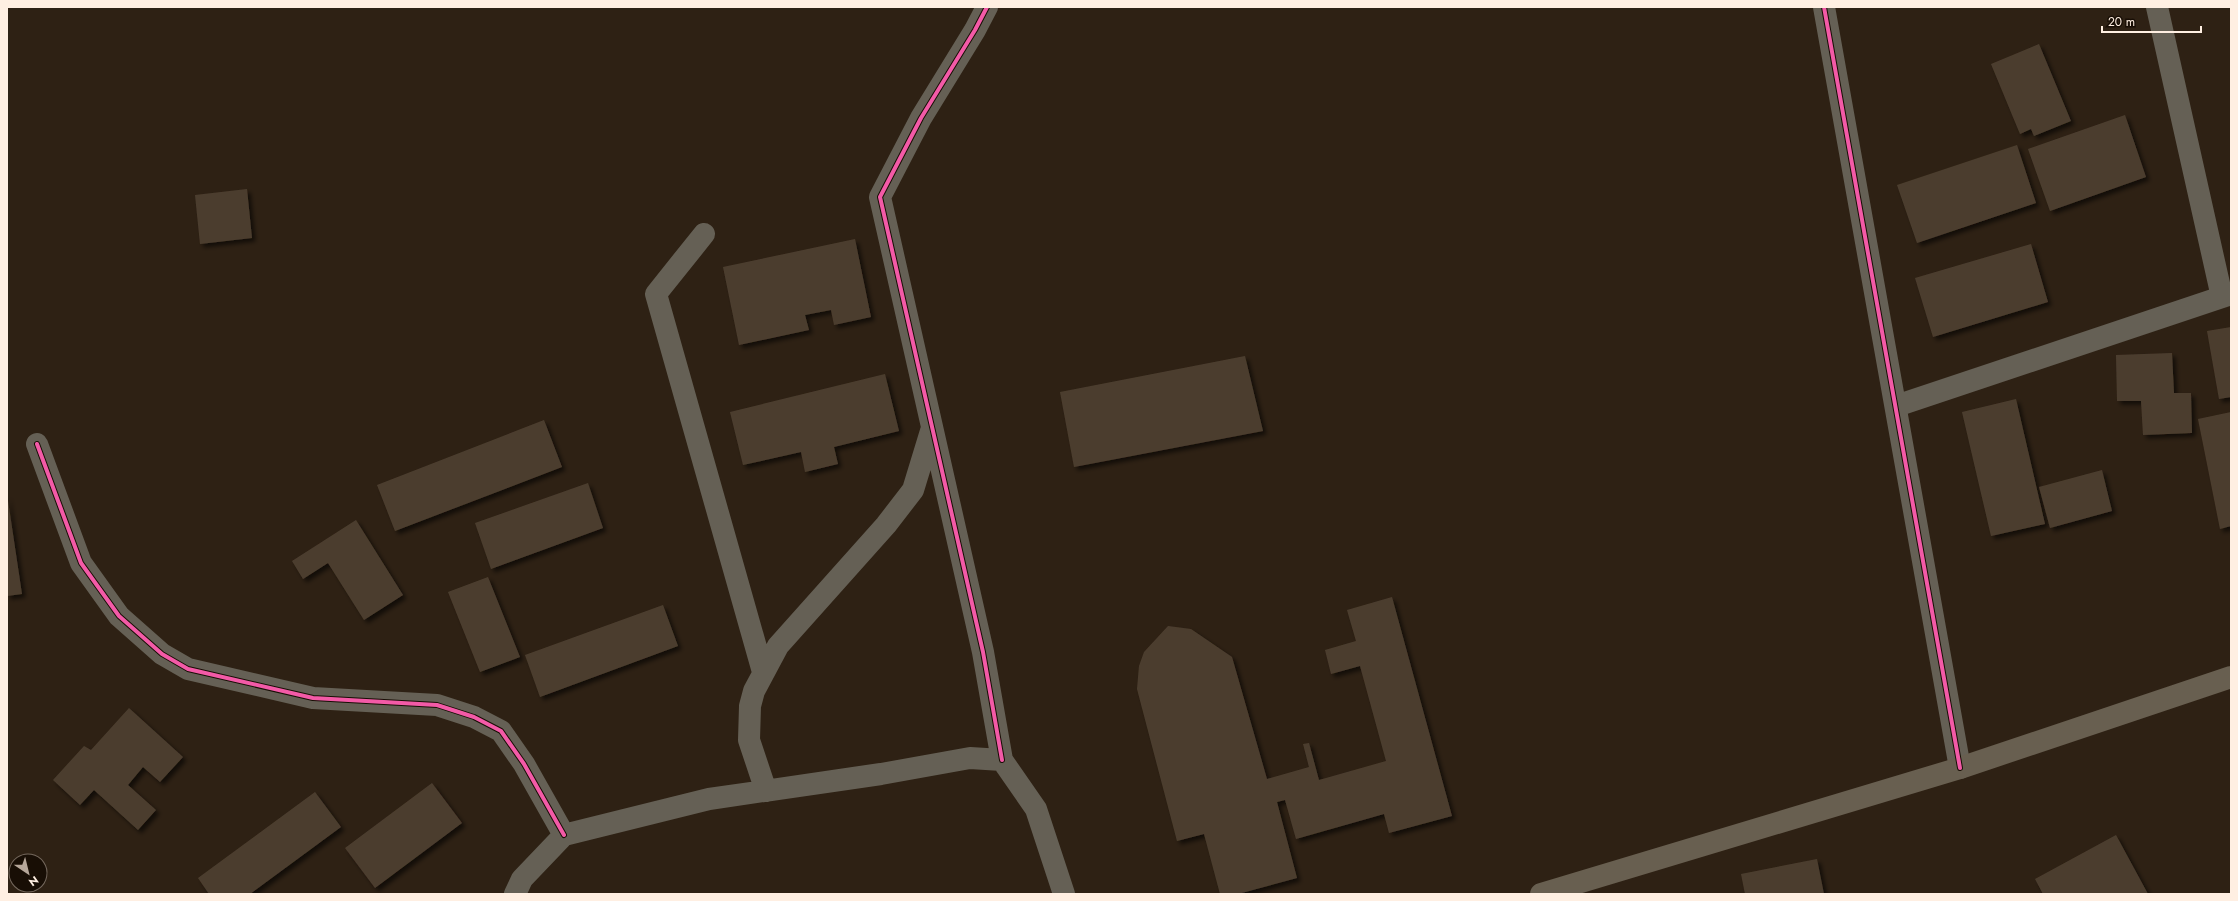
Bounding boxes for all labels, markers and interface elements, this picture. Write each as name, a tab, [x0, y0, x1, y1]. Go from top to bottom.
scale bar	[2102, 8, 2201, 34]
text: 20 m	[2108, 13, 2135, 31]
north arrow	[8, 853, 48, 893]
text: N	[26, 872, 42, 890]

